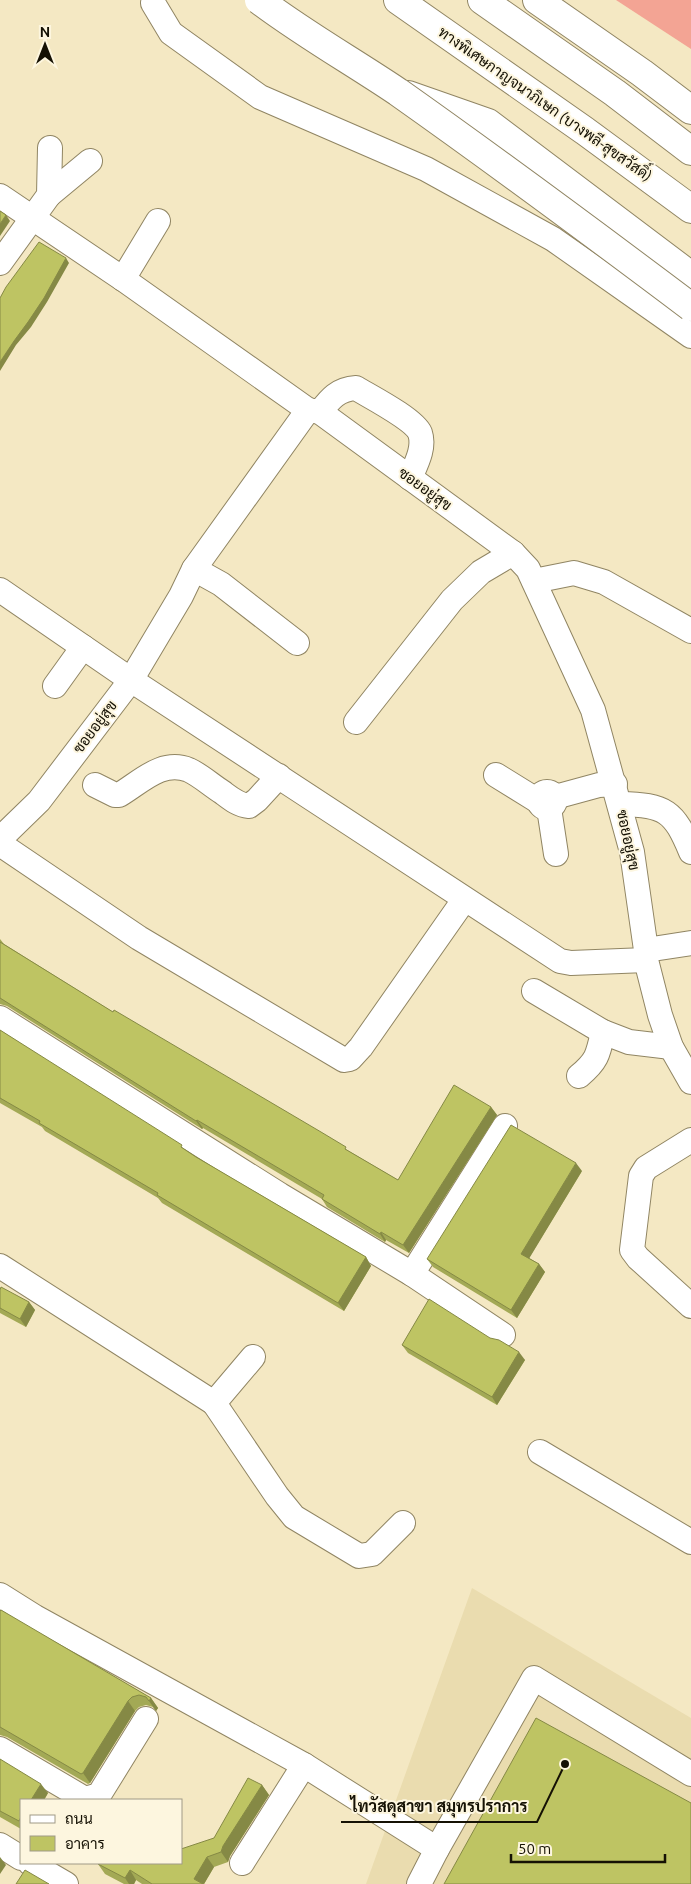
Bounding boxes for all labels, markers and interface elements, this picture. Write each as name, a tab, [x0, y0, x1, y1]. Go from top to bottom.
street label: ทางพิเศษกาญจนาภิเษก (บางพลี-สุขสวัสดิ์)	[433, 18, 659, 187]
north arrow	[20, 20, 70, 70]
text: N	[40, 24, 50, 40]
street label: ซอยอยู่สุข	[394, 463, 456, 516]
street label: ซอยอยู่สุข	[68, 696, 122, 758]
street label: ซอยอยู่สุข	[611, 808, 644, 872]
callout: ไทวัสดุสาขา สมุทรปราการ	[341, 1791, 537, 1822]
text: ไทวัสดุสาขา สมุทรปราการ	[349, 1795, 527, 1818]
legend	[20, 1799, 182, 1864]
text: ถนน	[65, 1810, 93, 1827]
scale bar	[511, 1832, 665, 1864]
text: อาคาร	[65, 1835, 105, 1852]
text: 50 m	[518, 1840, 551, 1857]

